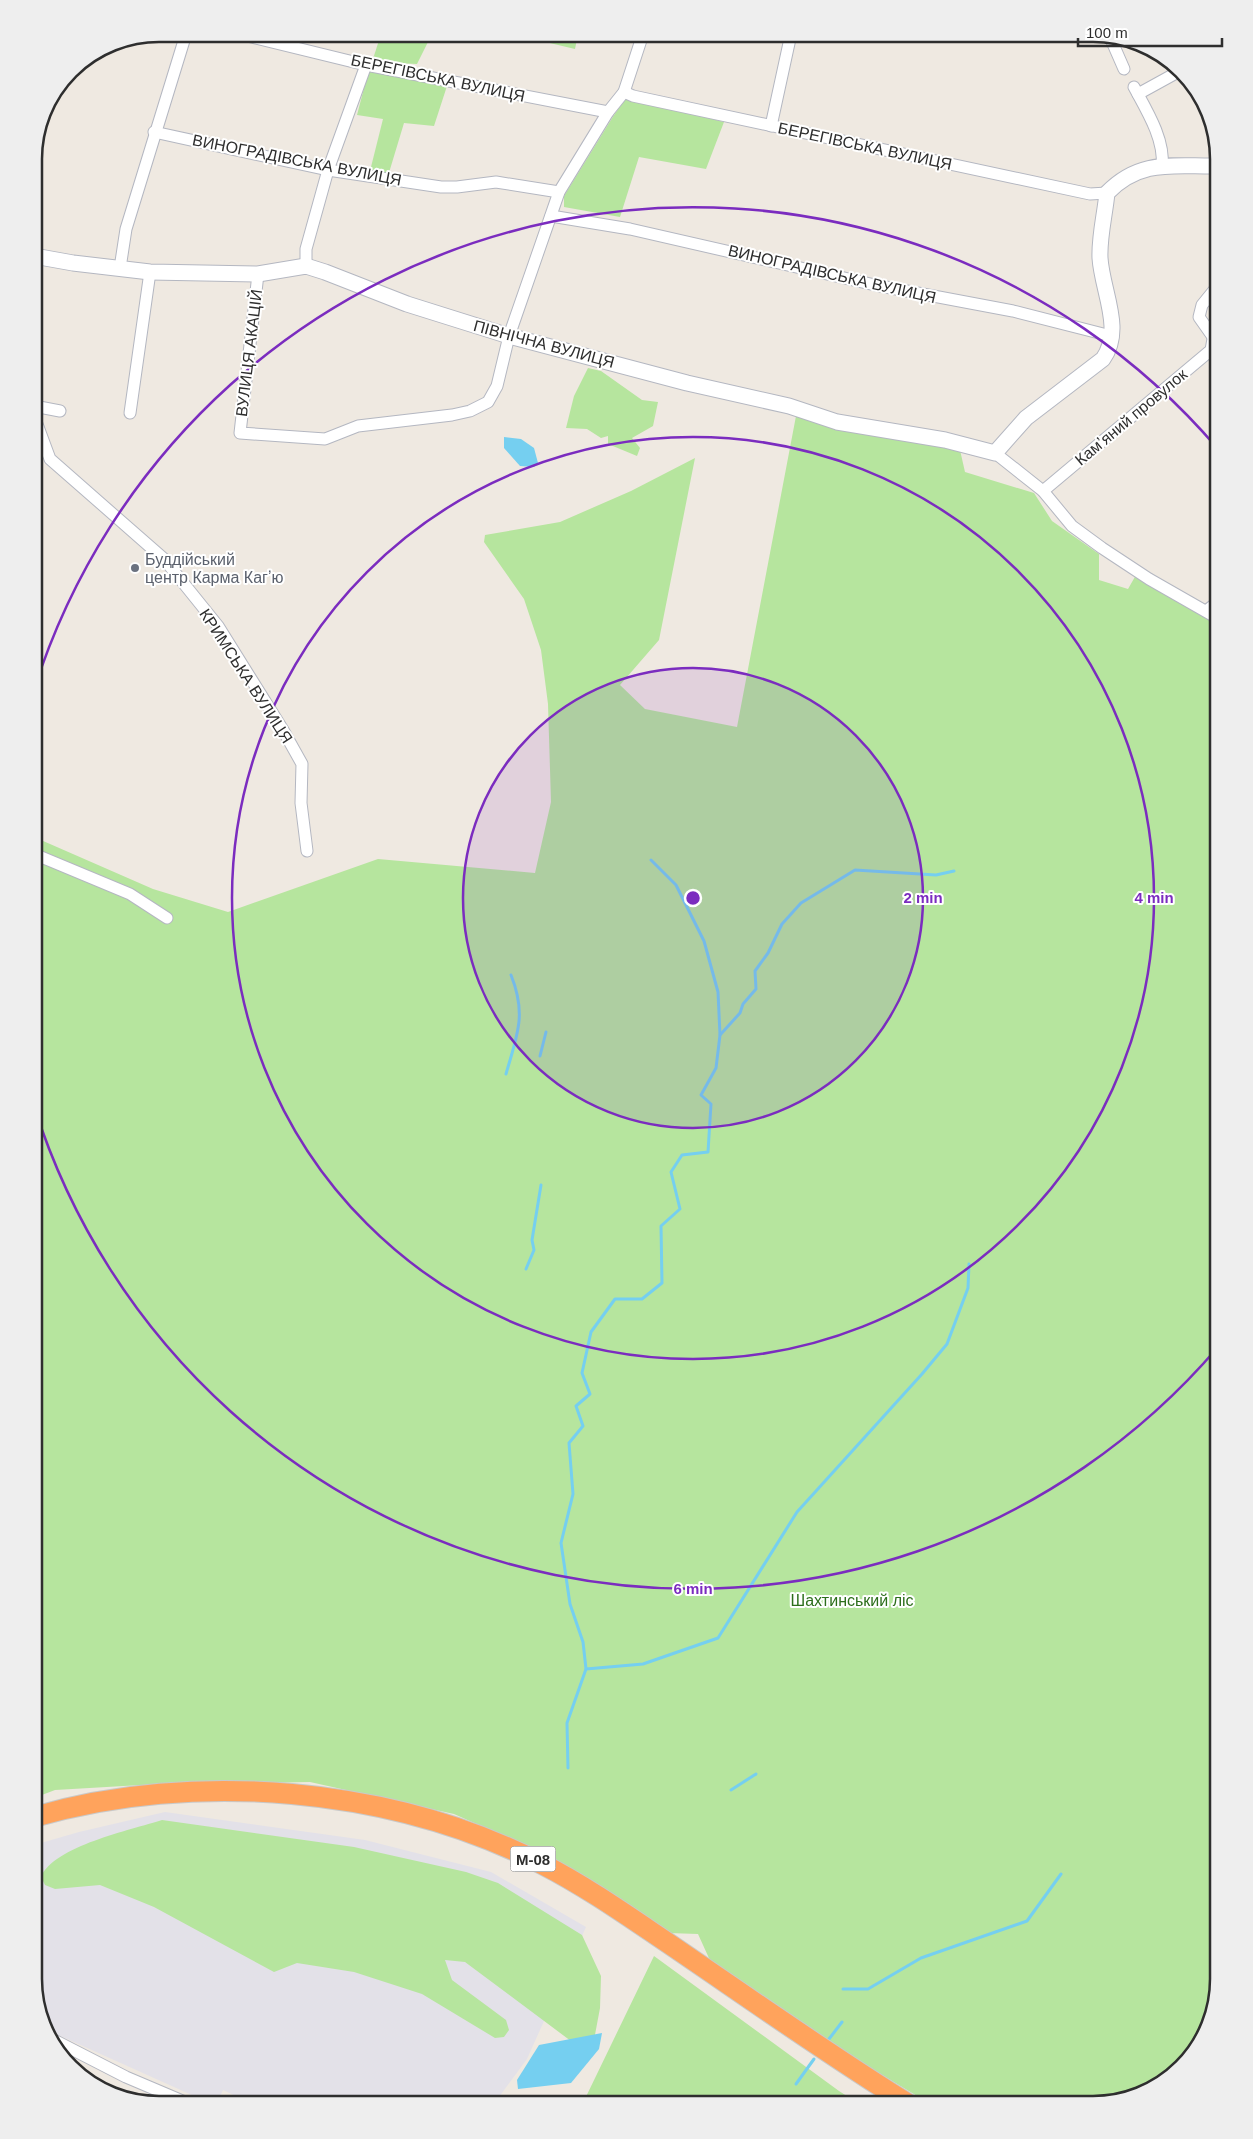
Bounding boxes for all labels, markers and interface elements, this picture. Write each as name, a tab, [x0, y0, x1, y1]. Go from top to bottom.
scale bar	[1078, 15, 1222, 47]
text: 100 m	[1086, 24, 1128, 41]
street label: БЕРЕГІВСЬКА ВУЛИЦЯ	[349, 51, 527, 105]
street label: БЕРЕГІВСЬКА ВУЛИЦЯ	[776, 119, 954, 173]
street label: ВИНОГРАДІВСЬКА ВУЛИЦЯ	[191, 131, 403, 189]
street label: ВИНОГРАДІВСЬКА ВУЛИЦЯ	[726, 242, 938, 306]
street label: ВУЛИЦЯ АКАЦІЙ	[232, 288, 265, 418]
street label: ПІВНІЧНА ВУЛИЦЯ	[472, 317, 616, 371]
street label: Камʼяний провулок	[1072, 365, 1191, 469]
place label: Буддійський центр Карма Кагʼю	[145, 551, 283, 586]
marker: Буддійський центр Карма Кагʼю	[129, 562, 141, 574]
street label: КРИМСЬКА ВУЛИЦЯ	[196, 606, 296, 746]
centre of rings	[684, 889, 702, 907]
text: 2 min	[903, 889, 943, 906]
text: 4 min	[1134, 889, 1174, 906]
text: 6 min	[673, 1580, 713, 1597]
park label: Шахтинський ліс	[790, 1592, 914, 1609]
road number: М-08	[510, 1846, 556, 1872]

